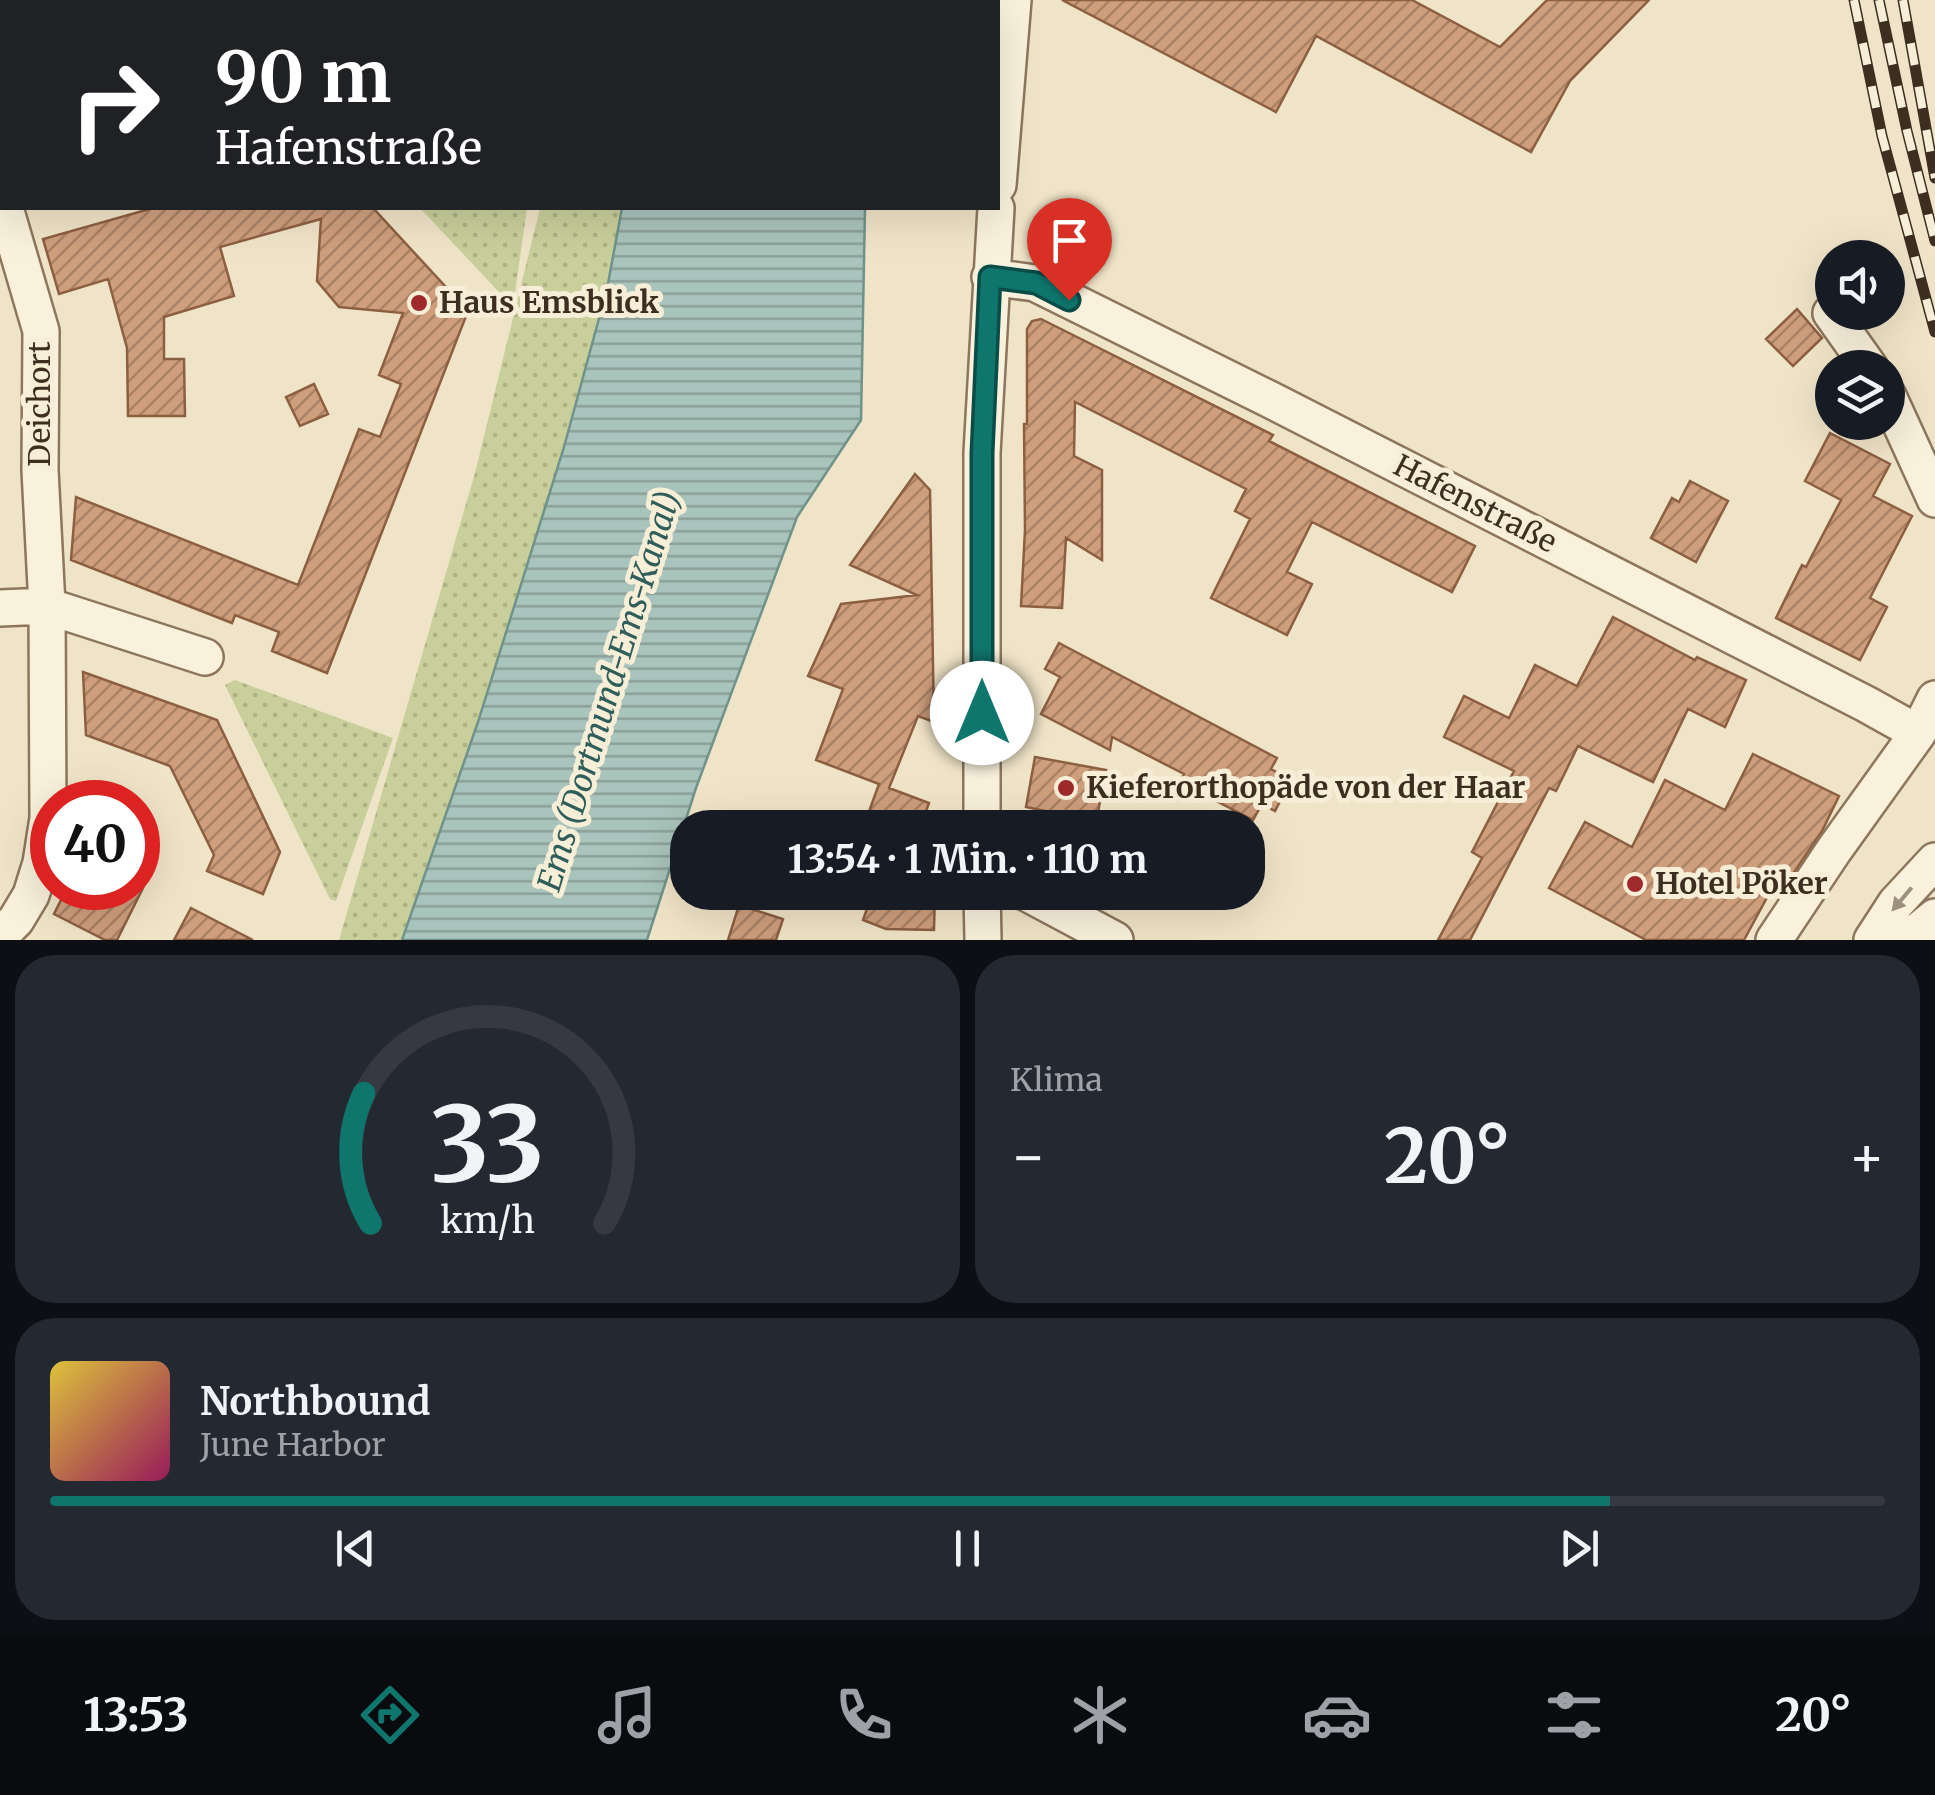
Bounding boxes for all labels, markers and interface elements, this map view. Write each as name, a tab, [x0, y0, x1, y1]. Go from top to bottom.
text: 90 m	[215, 33, 392, 121]
icon: right	[50, 40, 180, 170]
text: Hafenstraße	[215, 120, 482, 176]
pin	[1027, 198, 1112, 301]
icon: arrive	[1042, 213, 1097, 268]
map controls	[1815, 240, 1905, 440]
button: sound	[1815, 240, 1905, 330]
place label: Haus Emsblick	[439, 283, 659, 321]
marker: Haus Emsblick	[408, 292, 430, 314]
street label: Deichort	[20, 341, 58, 467]
button: layers	[1815, 350, 1905, 440]
street label: Hafenstraße	[1388, 446, 1563, 560]
water label: Ems (Dortmund-Ems-Kanal)	[529, 486, 689, 896]
position arrow	[930, 661, 1034, 765]
place label: Kieferorthopäde von der Haar	[1086, 768, 1526, 806]
marker: Kieferorthopäde von der Haar	[1055, 777, 1077, 799]
speed limit sign: 40	[30, 780, 160, 910]
text: 13:54 · 1 Min. · 110 m	[788, 836, 1147, 883]
place label: Hotel Pöker	[1655, 864, 1828, 902]
marker: Hotel Pöker	[1624, 873, 1646, 895]
one-way arrow	[1891, 886, 1913, 911]
text: Klima	[1010, 1060, 1103, 1100]
text: 33	[430, 1079, 545, 1209]
text: 20°	[1384, 1109, 1511, 1203]
text: −	[1010, 1122, 1047, 1191]
text: +	[1848, 1122, 1885, 1191]
text: km/h	[440, 1198, 535, 1243]
text: Northbound	[200, 1378, 430, 1425]
text: June Harbor	[200, 1425, 386, 1465]
icon: previous	[328, 1521, 383, 1576]
icon: pause	[940, 1521, 995, 1576]
icon: next	[1552, 1521, 1607, 1576]
icon: directions	[355, 1680, 425, 1750]
icon: music	[592, 1680, 662, 1750]
icon: phone	[829, 1680, 899, 1750]
icon: climate	[1065, 1680, 1135, 1750]
icon: car	[1302, 1680, 1372, 1750]
icon: filters	[1539, 1680, 1609, 1750]
text: 13:53	[83, 1687, 189, 1743]
text: 20°	[1775, 1687, 1852, 1743]

